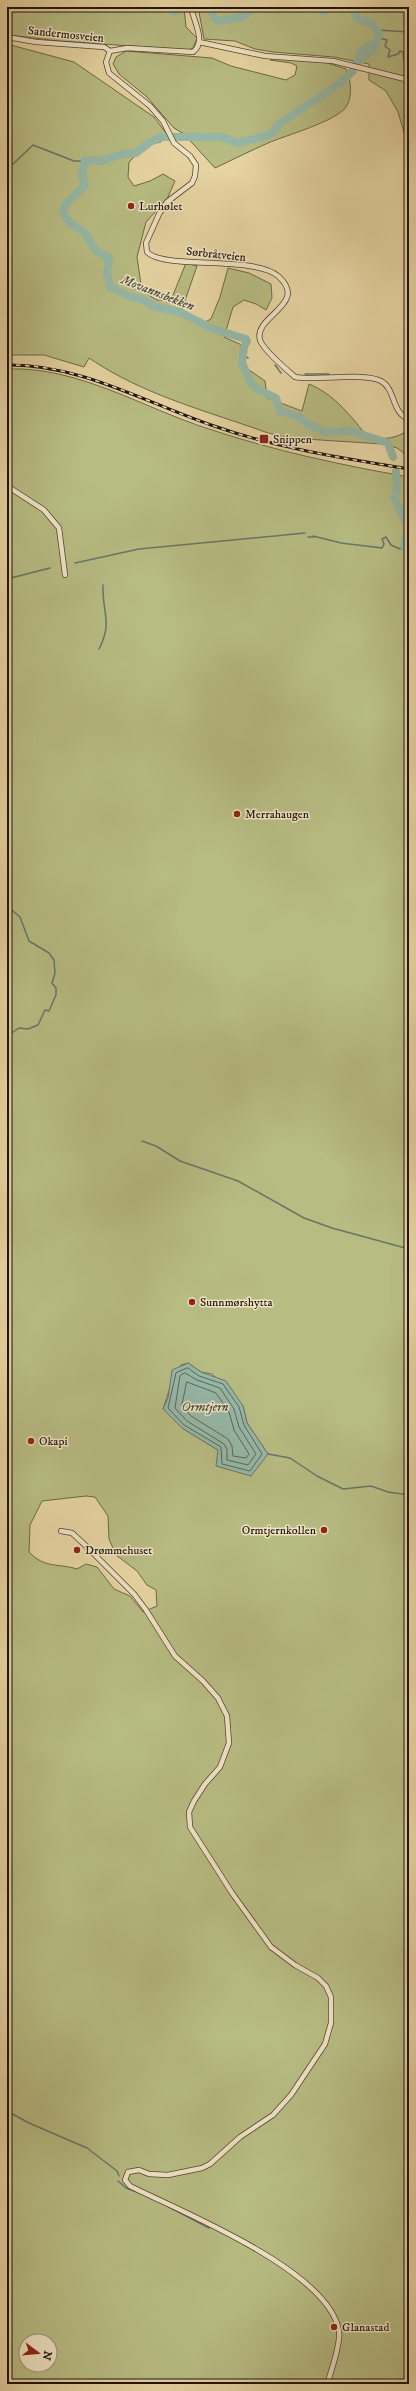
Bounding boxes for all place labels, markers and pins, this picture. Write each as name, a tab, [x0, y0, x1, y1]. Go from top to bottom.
place label: Lurhølet	[139, 199, 182, 214]
marker: Lurhølet	[126, 201, 136, 211]
place label: Snippen	[273, 432, 313, 447]
marker: Snippen	[258, 433, 270, 445]
place label: Merrahaugen	[245, 807, 310, 822]
marker: Merrahaugen	[232, 809, 242, 819]
place label: Sunnmørshytta	[200, 1295, 273, 1310]
marker: Sunnmørshytta	[187, 1297, 197, 1307]
place label: Okapi	[39, 1434, 68, 1449]
marker: Okapi	[26, 1436, 36, 1446]
place label: Ormtjernkollen	[242, 1523, 317, 1538]
marker: Ormtjernkollen	[319, 1525, 329, 1535]
place label: Drømmehuset	[85, 1543, 152, 1558]
marker: Drømmehuset	[72, 1545, 82, 1555]
place label: Glanastad	[342, 2320, 389, 2335]
marker: Glanastad	[329, 2322, 339, 2332]

